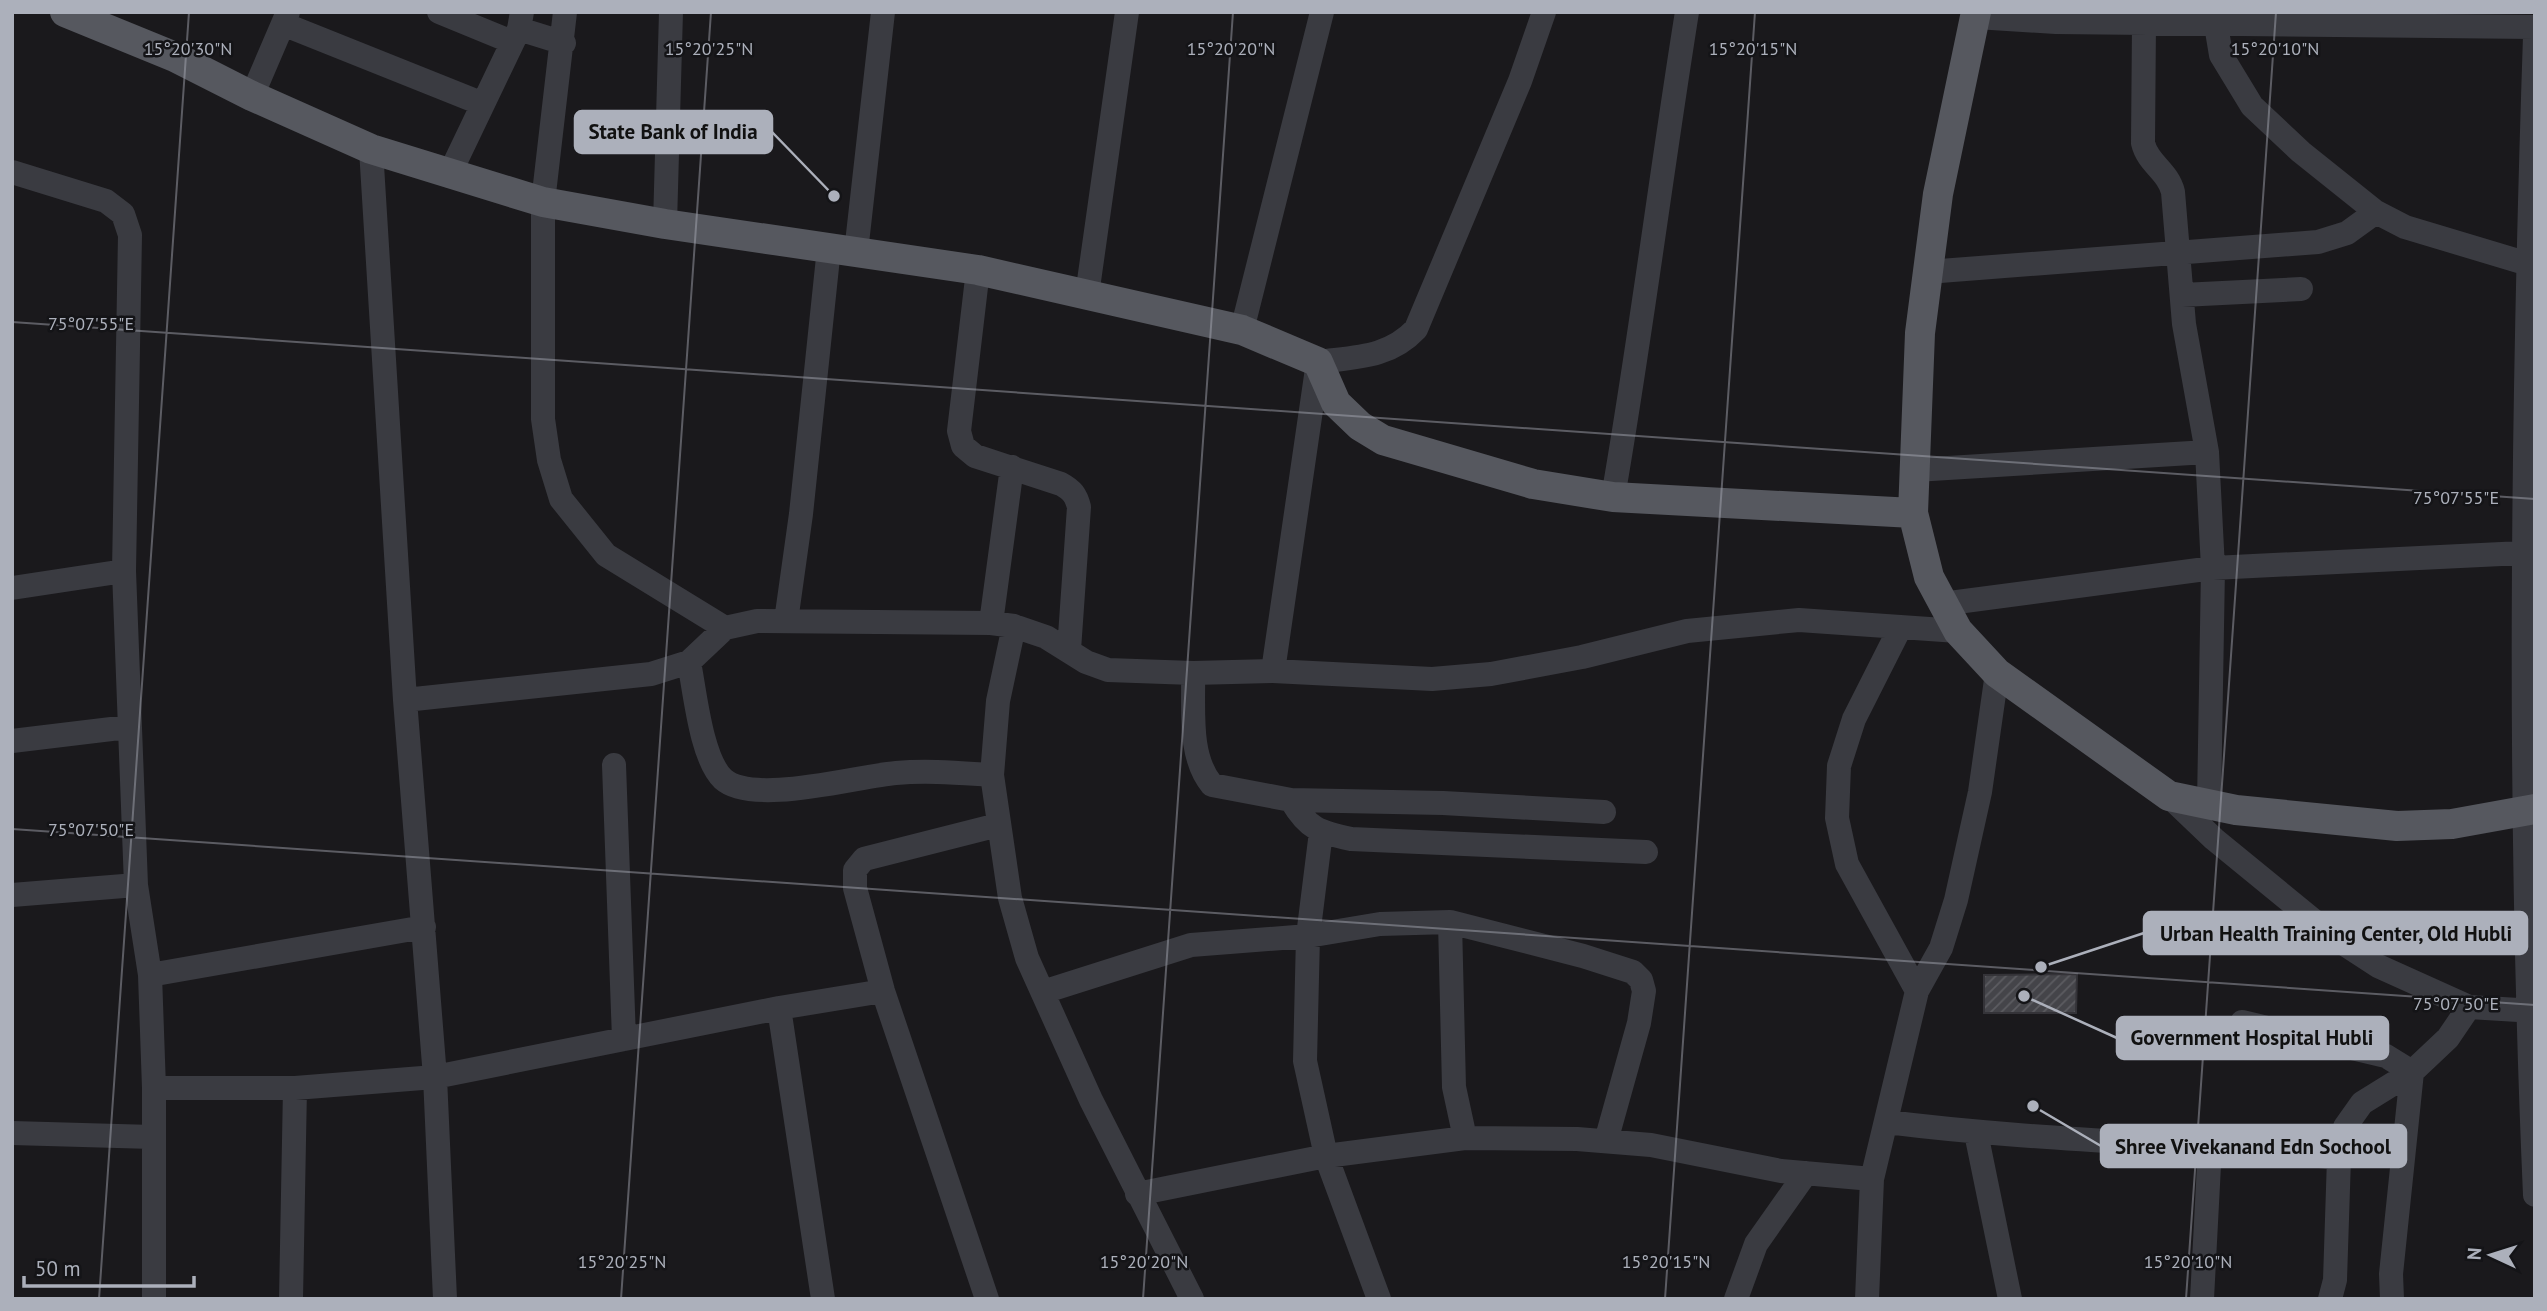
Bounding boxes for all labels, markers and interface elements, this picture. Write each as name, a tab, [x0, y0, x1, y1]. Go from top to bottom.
text: 15°20'30"N	[144, 37, 232, 60]
text: 15°20'25"N	[665, 37, 753, 60]
text: 15°20'20"N	[1187, 37, 1275, 60]
text: 15°20'15"N	[1709, 37, 1797, 60]
text: 15°20'10"N	[2231, 37, 2319, 60]
callout: State Bank of India	[575, 111, 772, 153]
text: State Bank of India	[588, 118, 758, 145]
text: 75°07'55"E	[48, 312, 134, 335]
text: 75°07'55"E	[2413, 486, 2499, 509]
text: 75°07'50"E	[48, 818, 134, 841]
callout: Urban Health Training Center, Old Hubli	[2144, 912, 2527, 954]
text: Urban Health Training Center, Old Hubli	[2160, 920, 2512, 947]
text: 75°07'50"E	[2413, 992, 2499, 1015]
callout: Government Hospital Hubli	[2117, 1017, 2388, 1059]
text: Government Hospital Hubli	[2131, 1024, 2373, 1051]
callout: Shree Vivekanand Edn Sochool	[2101, 1125, 2406, 1167]
text: Shree Vivekanand Edn Sochool	[2115, 1133, 2392, 1160]
north arrow	[2456, 1220, 2526, 1290]
scale bar	[24, 1244, 194, 1288]
text: N	[2462, 1247, 2486, 1261]
text: 15°20'25"N	[578, 1250, 666, 1273]
text: 15°20'20"N	[1100, 1250, 1188, 1273]
text: 15°20'15"N	[1622, 1250, 1710, 1273]
text: 15°20'10"N	[2144, 1250, 2232, 1273]
text: 50 m	[35, 1255, 81, 1282]

